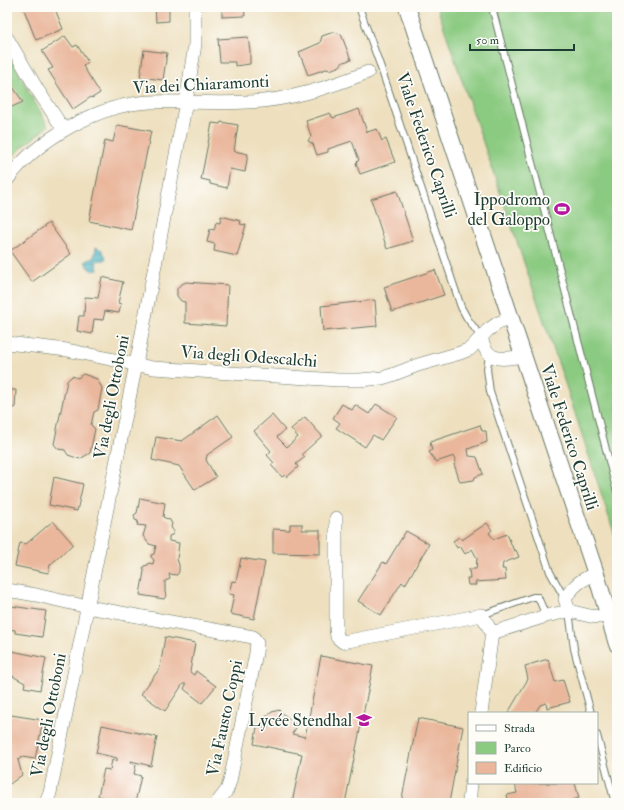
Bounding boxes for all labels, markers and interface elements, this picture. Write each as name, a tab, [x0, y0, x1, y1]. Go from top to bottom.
scale bar	[470, 26, 574, 52]
text: 50 m	[476, 33, 500, 48]
street label: Via dei Chiaramonti	[132, 70, 270, 99]
street label: Viale Federico Caprilli	[391, 70, 461, 221]
place label: Ippodromo del Galoppo	[467, 189, 550, 231]
sports icon: Ippodromo del Galoppo	[553, 200, 571, 218]
street label: Via degli Ottoboni	[89, 333, 134, 461]
street label: Via degli Odescalchi	[180, 341, 318, 372]
street label: Viale Federico Caprilli	[535, 361, 603, 514]
street label: Via degli Ottoboni	[26, 651, 71, 779]
street label: Via Fausto Coppi	[202, 658, 248, 778]
place label: Lycée Stendhal	[248, 710, 353, 732]
school or university icon: Lycée Stendhal	[355, 711, 373, 729]
legend	[468, 712, 598, 784]
text: Strada	[504, 721, 536, 736]
text: Parco	[504, 741, 531, 756]
text: Edificio	[504, 761, 542, 776]

